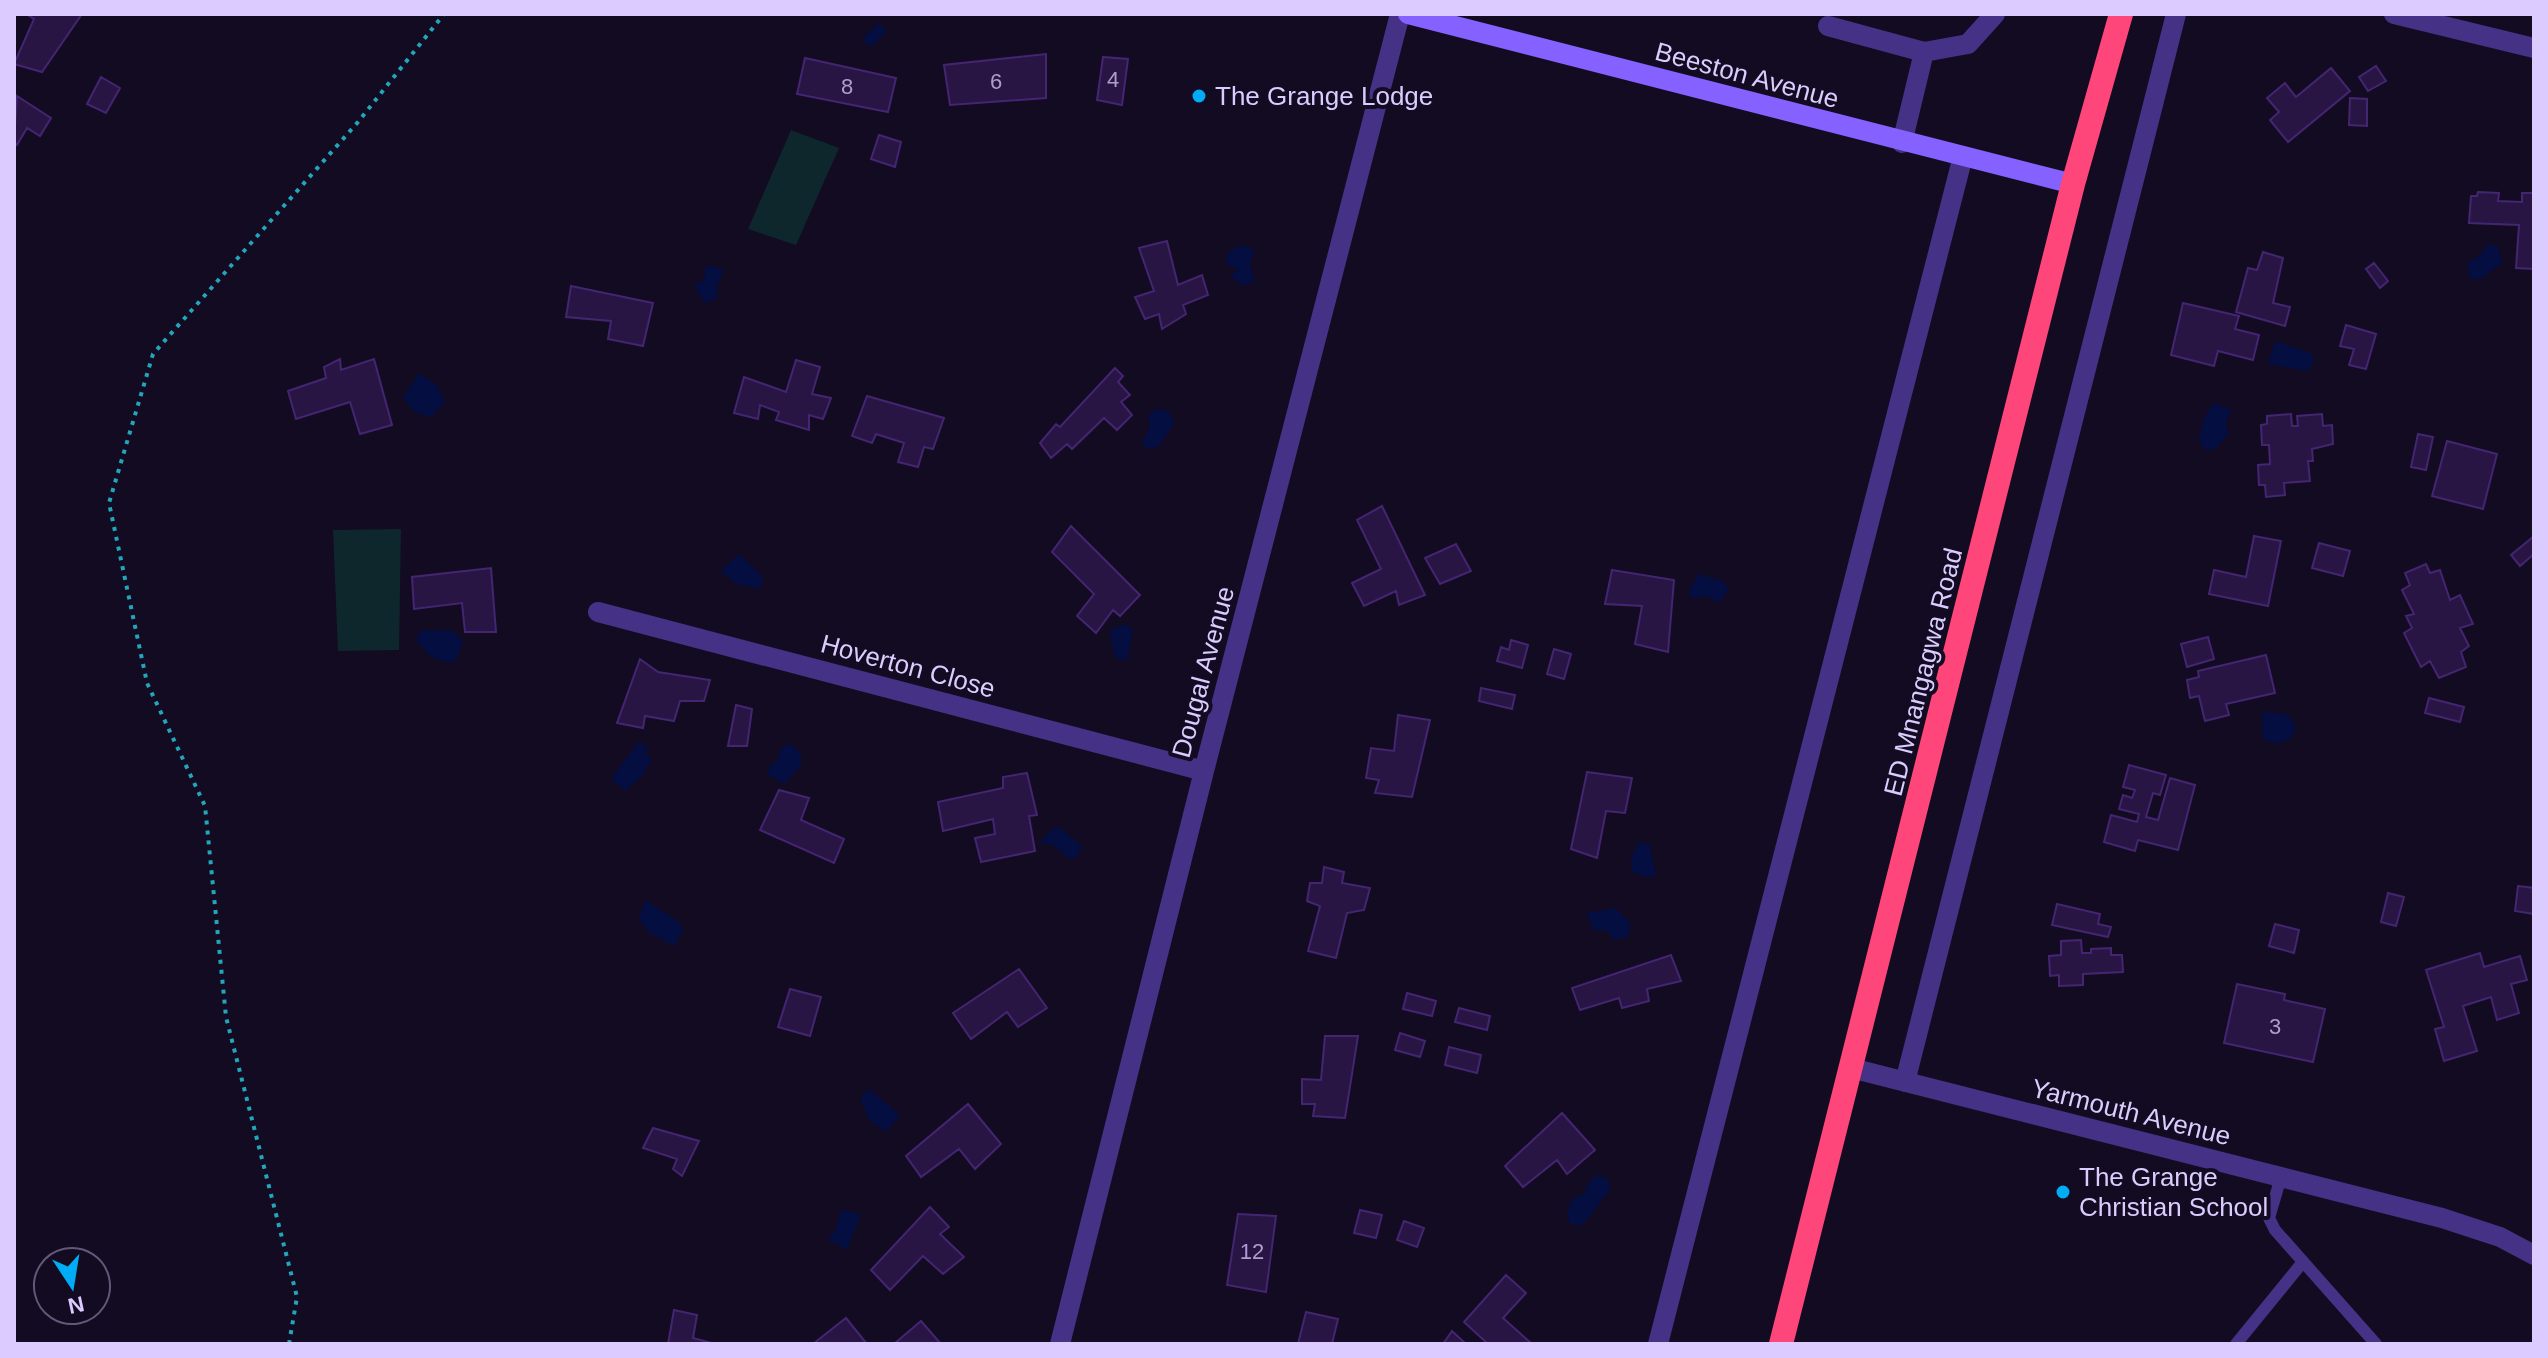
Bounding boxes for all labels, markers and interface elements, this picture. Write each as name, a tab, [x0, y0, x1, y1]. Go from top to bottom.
street label: Beeston Avenue	[1652, 36, 1842, 114]
house number: 4	[1107, 67, 1119, 92]
house number: 6	[990, 69, 1002, 94]
house number: 8	[841, 74, 853, 99]
place label: The Grange Lodge	[1215, 81, 1433, 111]
marker: The Grange Lodge	[1190, 87, 1208, 105]
street label: ED Mnangagwa Road	[1878, 545, 1968, 799]
street label: Dougal Avenue	[1166, 583, 1240, 761]
street label: Hoverton Close	[818, 628, 998, 704]
house number: 3	[2269, 1014, 2281, 1039]
street label: Yarmouth Avenue	[2028, 1073, 2234, 1151]
place label: The Grange Christian School	[2079, 1162, 2268, 1222]
marker: The Grange Christian School	[2054, 1183, 2072, 1201]
house number: 12	[1240, 1239, 1264, 1264]
north arrow	[32, 1246, 112, 1326]
text: N	[66, 1291, 86, 1319]

